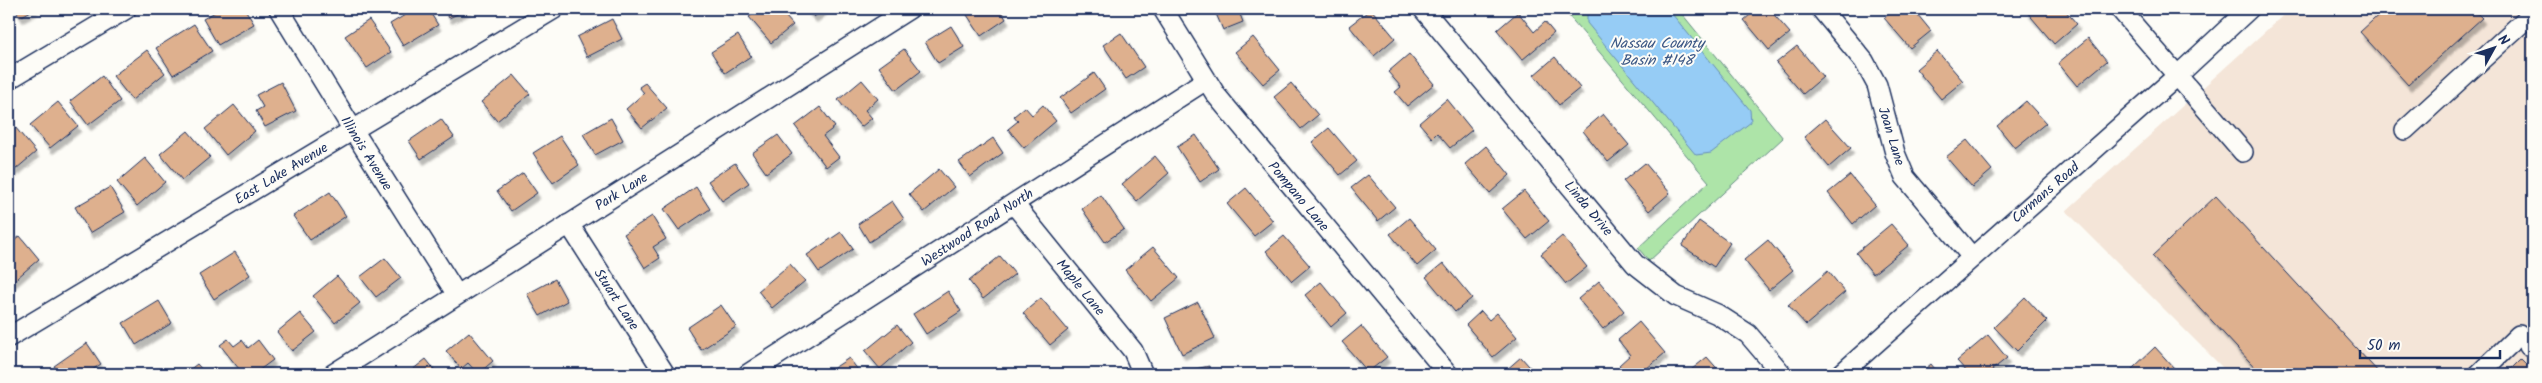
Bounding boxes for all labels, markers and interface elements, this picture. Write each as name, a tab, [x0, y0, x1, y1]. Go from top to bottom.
north arrow	[2470, 22, 2520, 72]
text: N	[2492, 30, 2515, 51]
water label: Nassau County Basin #148	[1610, 32, 1706, 73]
street label: Joan Lane	[1872, 104, 1911, 169]
street label: Illinois Avenue	[334, 112, 398, 196]
street label: East Lake Avenue	[231, 137, 333, 210]
street label: Carmans Road	[2007, 156, 2085, 229]
street label: Pompano Lane	[1262, 157, 1335, 237]
street label: Park Lane	[591, 167, 653, 217]
street label: Linda Drive	[1558, 176, 1619, 242]
street label: Westwood Road North	[917, 183, 1038, 273]
street label: Maple Lane	[1050, 254, 1110, 321]
street label: Stuart Lane	[588, 264, 645, 335]
scale bar	[2360, 328, 2500, 360]
text: 50 m	[2367, 334, 2401, 358]

